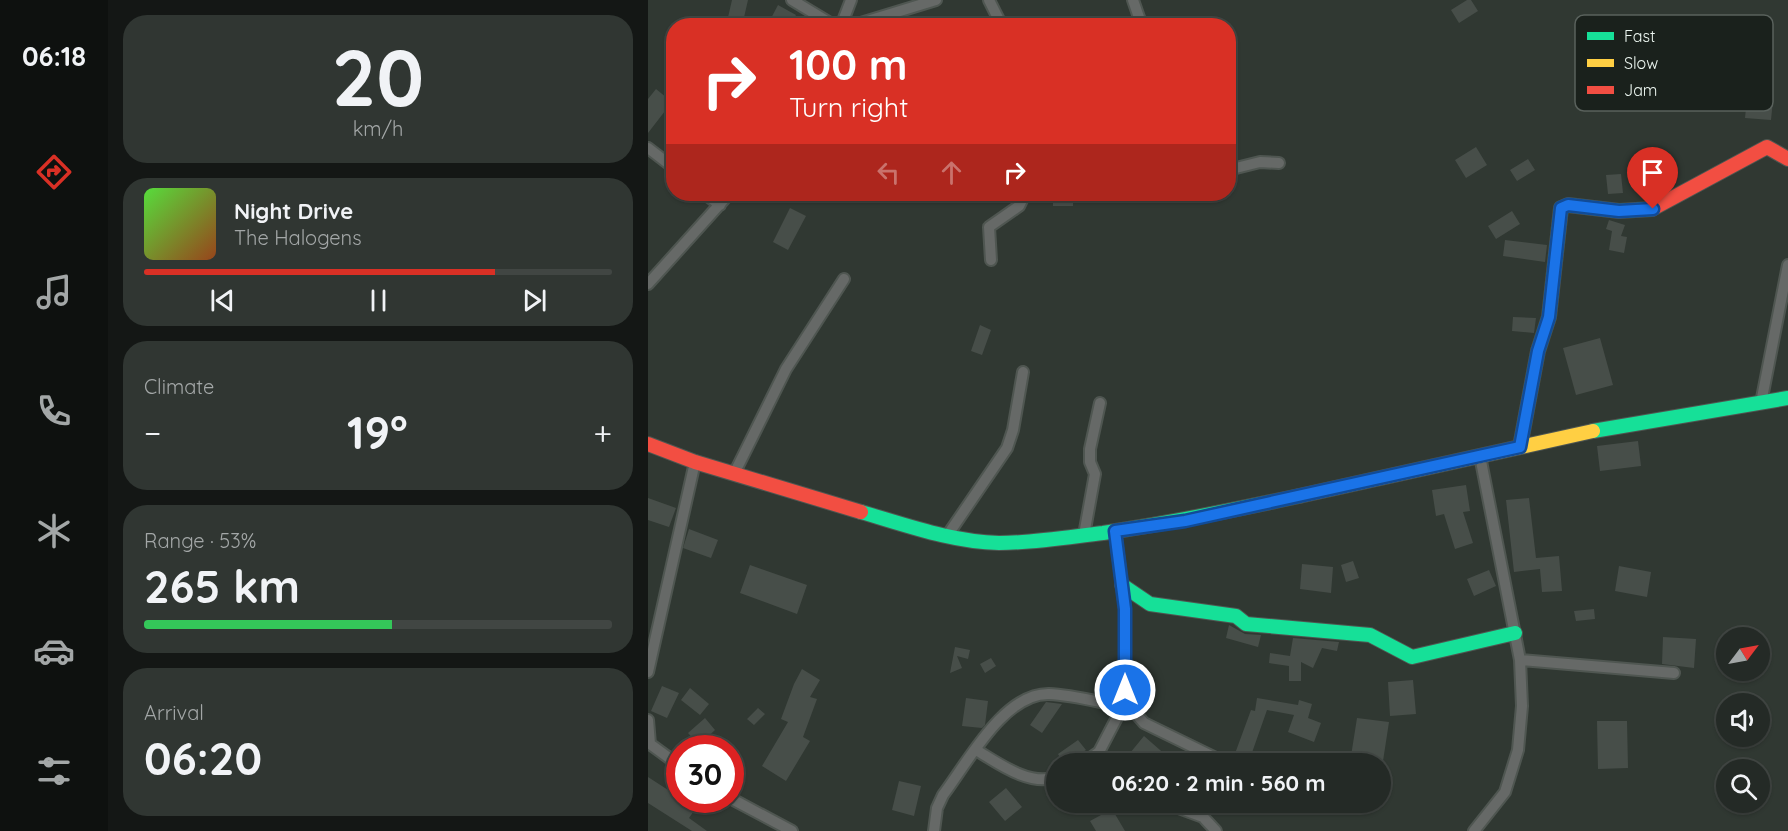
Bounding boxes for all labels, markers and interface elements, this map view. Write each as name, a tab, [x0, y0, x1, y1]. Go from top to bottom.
legend	[1575, 15, 1773, 111]
text: Fast	[1624, 26, 1655, 46]
text: 20	[332, 28, 424, 126]
text: 100 m	[789, 38, 907, 91]
text: 06:18	[22, 39, 86, 73]
icon: right	[690, 42, 768, 120]
text: Slow	[1624, 53, 1658, 73]
text: Jam	[1624, 80, 1657, 100]
text: Turn right	[789, 90, 908, 124]
text: km/h	[353, 116, 403, 141]
pin	[1627, 147, 1678, 209]
icon: directions	[33, 151, 75, 193]
icon: left	[872, 156, 905, 189]
icon: ahead	[935, 156, 968, 189]
icon: right	[998, 156, 1031, 189]
icon: arrive	[1636, 156, 1669, 189]
text: Night Drive	[234, 197, 353, 225]
text: The Halogens	[234, 225, 362, 250]
icon: music	[33, 271, 75, 313]
icon: previous	[206, 284, 239, 317]
icon: pause	[362, 284, 395, 317]
icon: next	[518, 284, 551, 317]
text: Climate	[144, 374, 214, 399]
icon: phone	[33, 390, 75, 432]
text: 19°	[347, 404, 408, 460]
text: −	[144, 412, 161, 453]
text: +	[593, 412, 612, 453]
icon: climate	[33, 510, 75, 552]
text: Range · 53%	[144, 528, 256, 553]
text: 265 km	[144, 558, 300, 614]
north arrow	[1716, 627, 1770, 681]
map controls	[1716, 627, 1770, 813]
icon: car	[33, 630, 75, 672]
position arrow	[1093, 658, 1157, 722]
button: sound	[1716, 693, 1770, 747]
text: Arrival	[144, 700, 204, 725]
text: 06:20	[144, 730, 262, 786]
speed limit sign: 30	[666, 735, 744, 813]
icon: filters	[33, 750, 75, 792]
button: search	[1716, 759, 1770, 813]
text: 06:20 · 2 min · 560 m	[1111, 769, 1326, 797]

